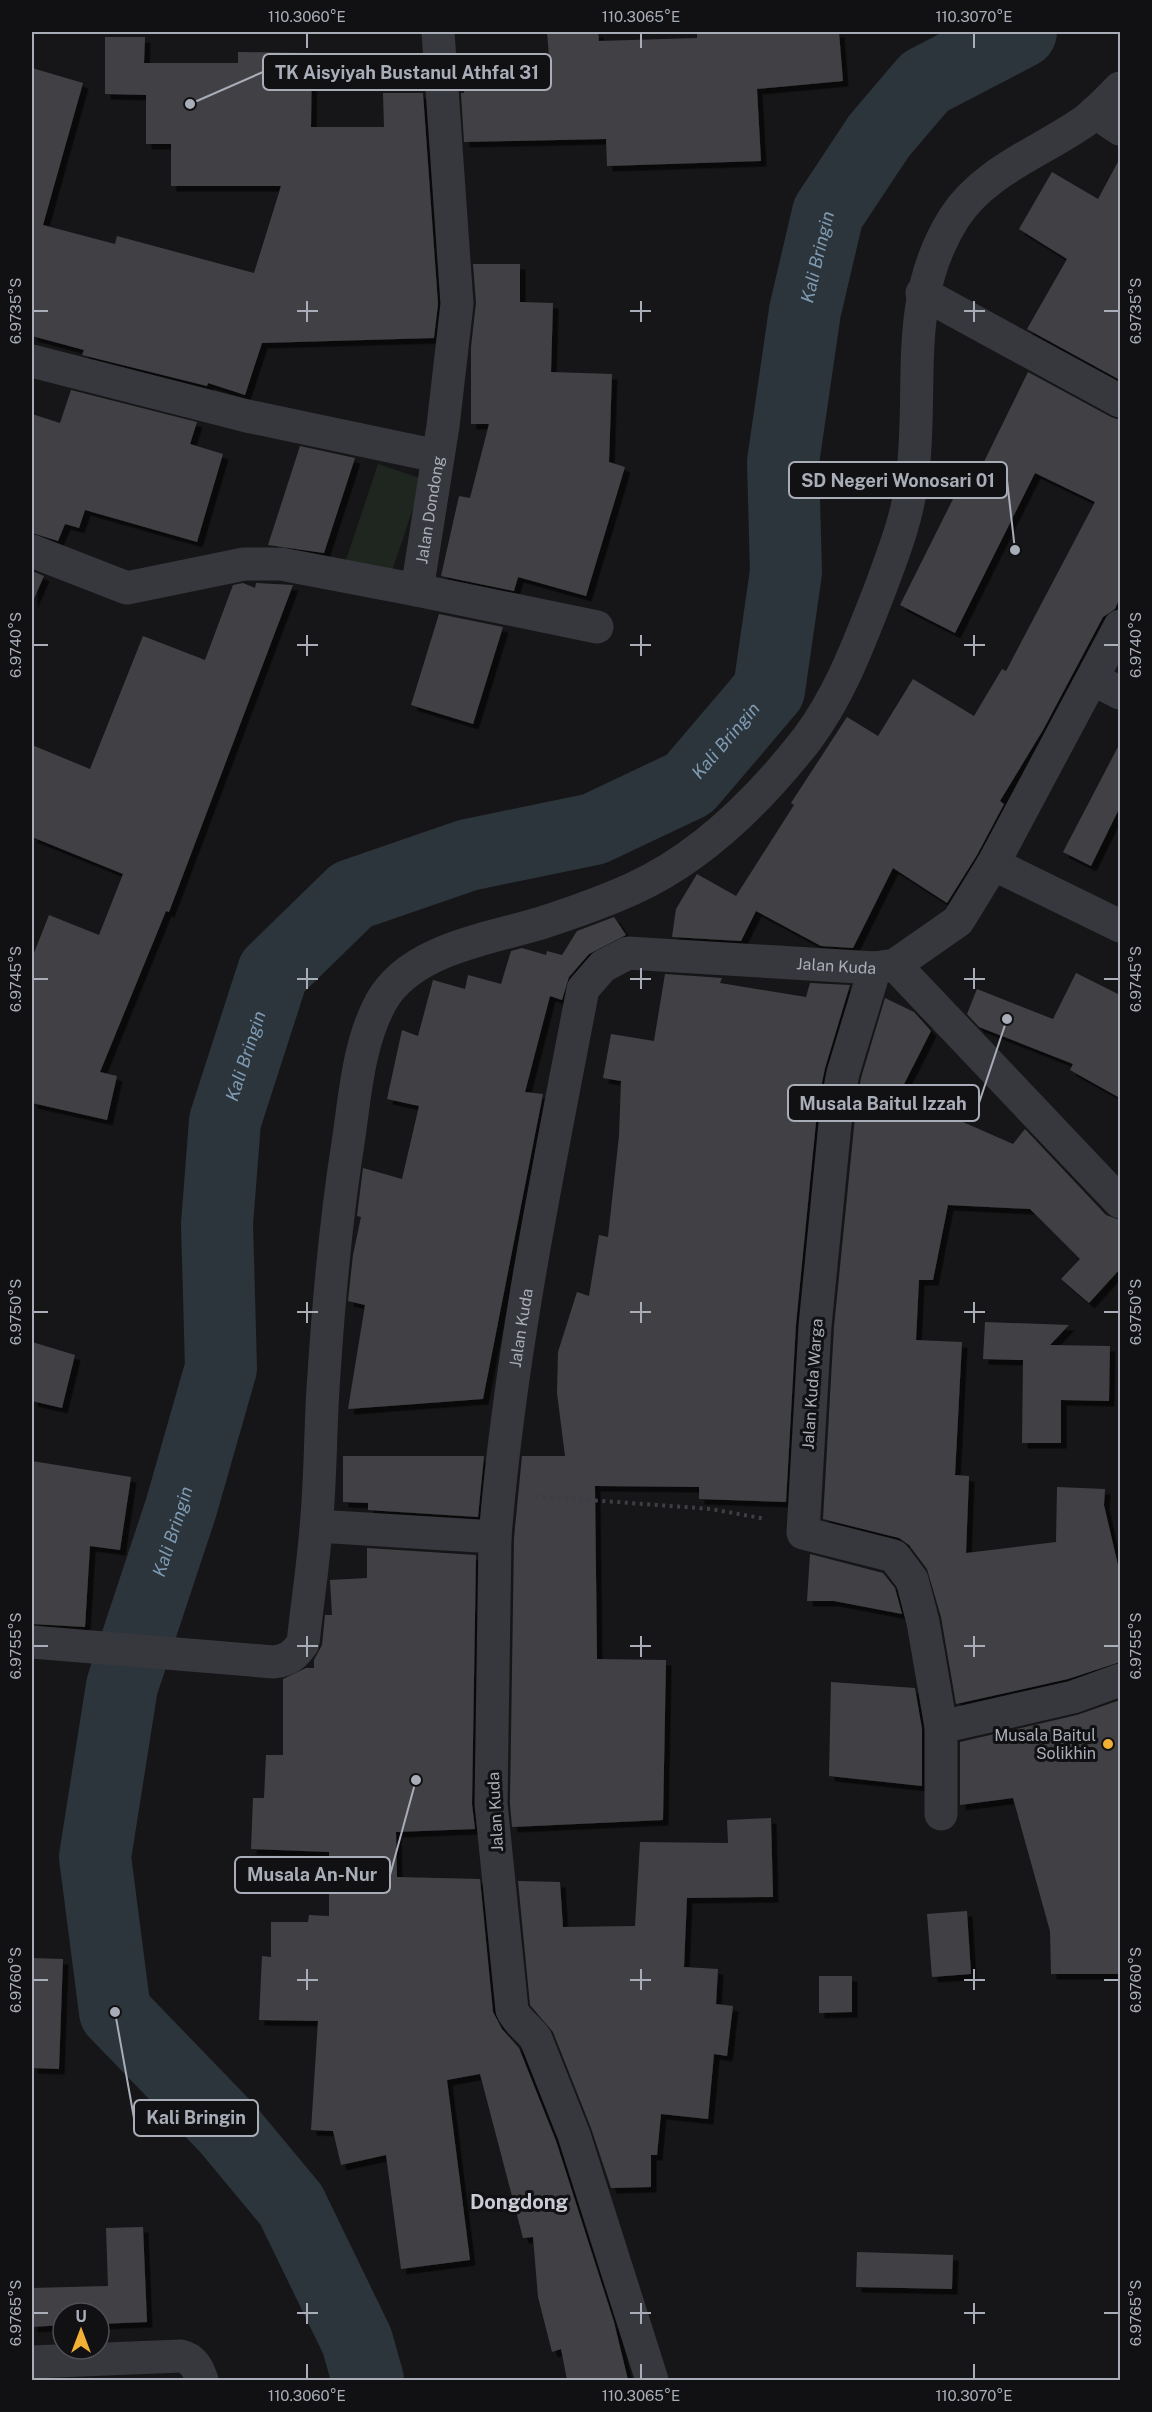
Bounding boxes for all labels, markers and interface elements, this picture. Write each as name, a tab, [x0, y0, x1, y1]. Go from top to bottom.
text: 110.3060°E	[268, 8, 346, 25]
text: 110.3065°E	[602, 8, 680, 25]
text: 110.3070°E	[935, 8, 1013, 25]
callout: TK Aisyiyah Bustanul Athfal 31	[263, 54, 551, 90]
text: TK Aisyiyah Bustanul Athfal 31	[275, 62, 539, 83]
water label: Kali Bringin	[796, 209, 838, 305]
text: 6.9735°S	[7, 278, 24, 344]
text: 6.9735°S	[1127, 278, 1144, 344]
street label: Jalan Dondong	[412, 455, 448, 565]
callout: SD Negeri Wonosari 01	[789, 462, 1007, 498]
text: SD Negeri Wonosari 01	[801, 470, 995, 491]
text: 6.9740°S	[7, 612, 24, 678]
text: 6.9740°S	[1127, 612, 1144, 678]
water label: Kali Bringin	[687, 698, 764, 783]
text: 6.9745°S	[7, 946, 24, 1012]
text: 6.9745°S	[1127, 946, 1144, 1012]
street label: Jalan Kuda	[796, 954, 877, 978]
water label: Kali Bringin	[221, 1008, 270, 1104]
callout: Musala Baitul Izzah	[788, 1085, 979, 1121]
text: Musala Baitul Izzah	[799, 1093, 967, 1114]
text: 6.9750°S	[7, 1279, 24, 1345]
text: 6.9750°S	[1127, 1279, 1144, 1345]
street label: Jalan Kuda	[506, 1287, 537, 1369]
street label: Jalan Kuda Warga	[798, 1318, 827, 1450]
water label: Kali Bringin	[148, 1484, 197, 1579]
text: 6.9755°S	[7, 1612, 24, 1680]
text: 6.9755°S	[1127, 1612, 1144, 1680]
place label: Musala Baitul Solikhin	[994, 1726, 1096, 1763]
marker: Musala Baitul Solikhin	[1101, 1737, 1115, 1751]
street label: Jalan Kuda	[484, 1772, 507, 1852]
callout: Musala An-Nur	[235, 1857, 390, 1893]
text: Musala An-Nur	[247, 1864, 378, 1885]
text: 6.9760°S	[7, 1947, 24, 2013]
text: 6.9760°S	[1127, 1947, 1144, 2013]
callout: Kali Bringin	[134, 2100, 258, 2136]
text: Kali Bringin	[146, 2107, 246, 2128]
district label: Dongdong	[470, 2190, 569, 2214]
text: 6.9765°S	[7, 2280, 24, 2346]
text: 6.9765°S	[1127, 2280, 1144, 2346]
north arrow	[51, 2301, 111, 2361]
text: U	[75, 2307, 87, 2326]
text: 110.3060°E	[268, 2387, 346, 2404]
text: 110.3065°E	[602, 2387, 680, 2404]
text: 110.3070°E	[935, 2387, 1013, 2404]

